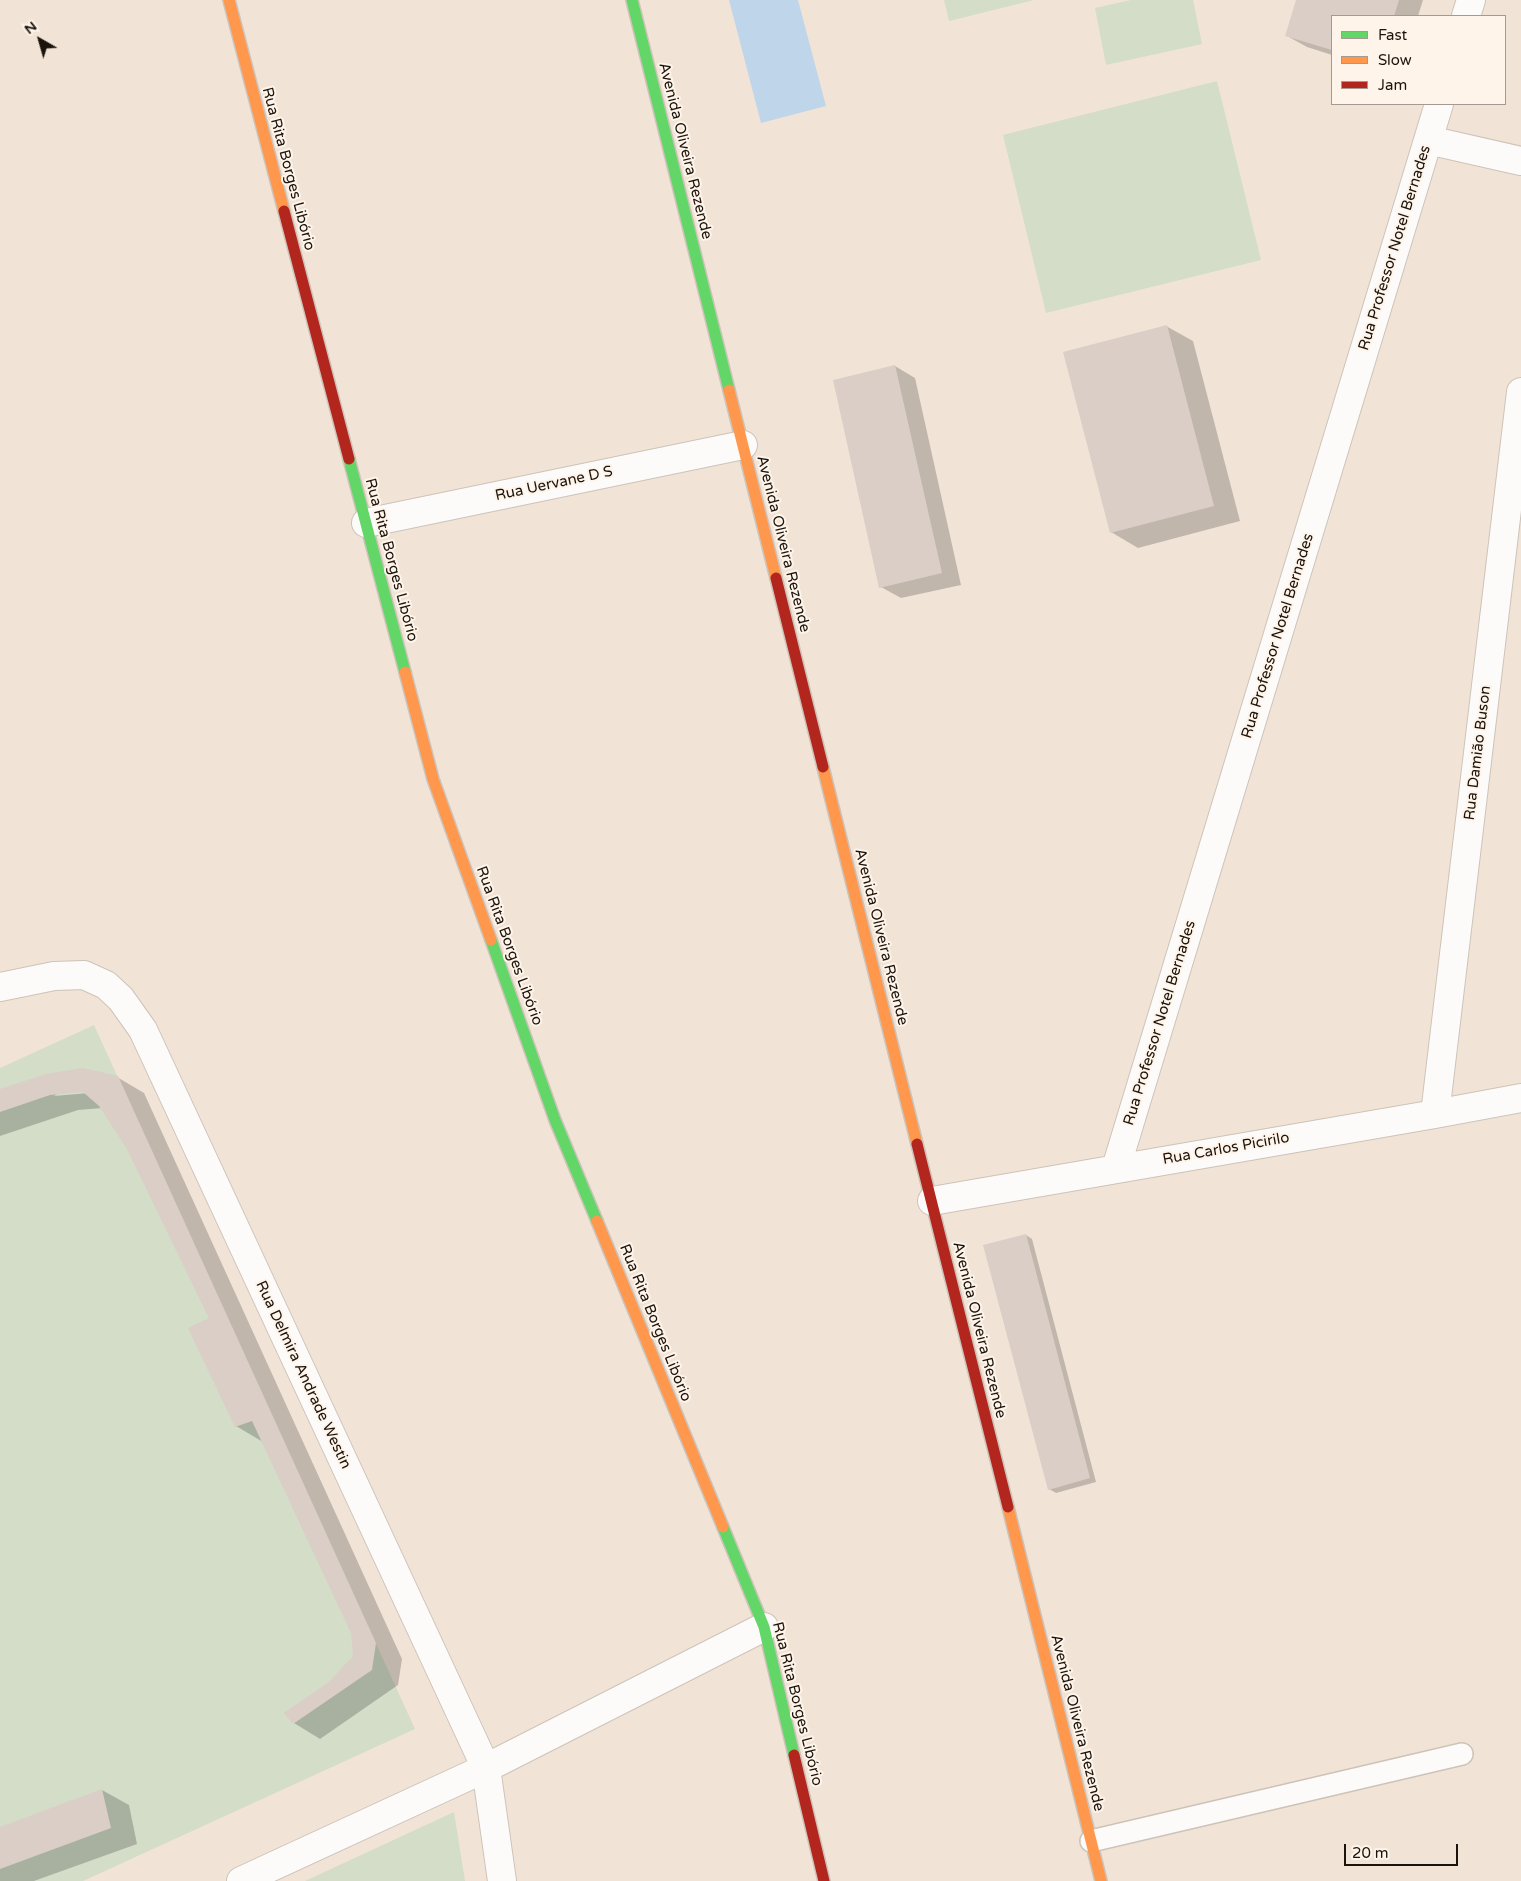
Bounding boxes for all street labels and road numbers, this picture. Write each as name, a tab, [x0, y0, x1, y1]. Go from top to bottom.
street label: Avenida Oliveira Rezende	[654, 61, 716, 241]
street label: Rua Rita Borges Libório	[258, 85, 318, 253]
street label: Rua Professor Notel Bernades	[1355, 143, 1435, 353]
street label: Avenida Oliveira Rezende	[752, 454, 814, 634]
street label: Rua Uervane D S	[494, 463, 614, 505]
street label: Rua Rita Borges Libório	[361, 476, 421, 644]
street label: Rua Professor Notel Bernades	[1238, 531, 1318, 741]
street label: Rua Damião Buson	[1461, 685, 1495, 821]
street label: Avenida Oliveira Rezende	[850, 847, 912, 1027]
street label: Rua Rita Borges Libório	[472, 864, 546, 1028]
street label: Rua Professor Notel Bernades	[1120, 918, 1200, 1128]
street label: Rua Carlos Picirilo	[1161, 1129, 1291, 1169]
street label: Avenida Oliveira Rezende	[948, 1240, 1010, 1420]
street label: Rua Rita Borges Libório	[615, 1242, 695, 1404]
street label: Rua Delmira Andrade Westin	[251, 1278, 355, 1472]
street label: Rua Rita Borges Libório	[768, 1620, 826, 1788]
street label: Avenida Oliveira Rezende	[1046, 1633, 1108, 1813]

